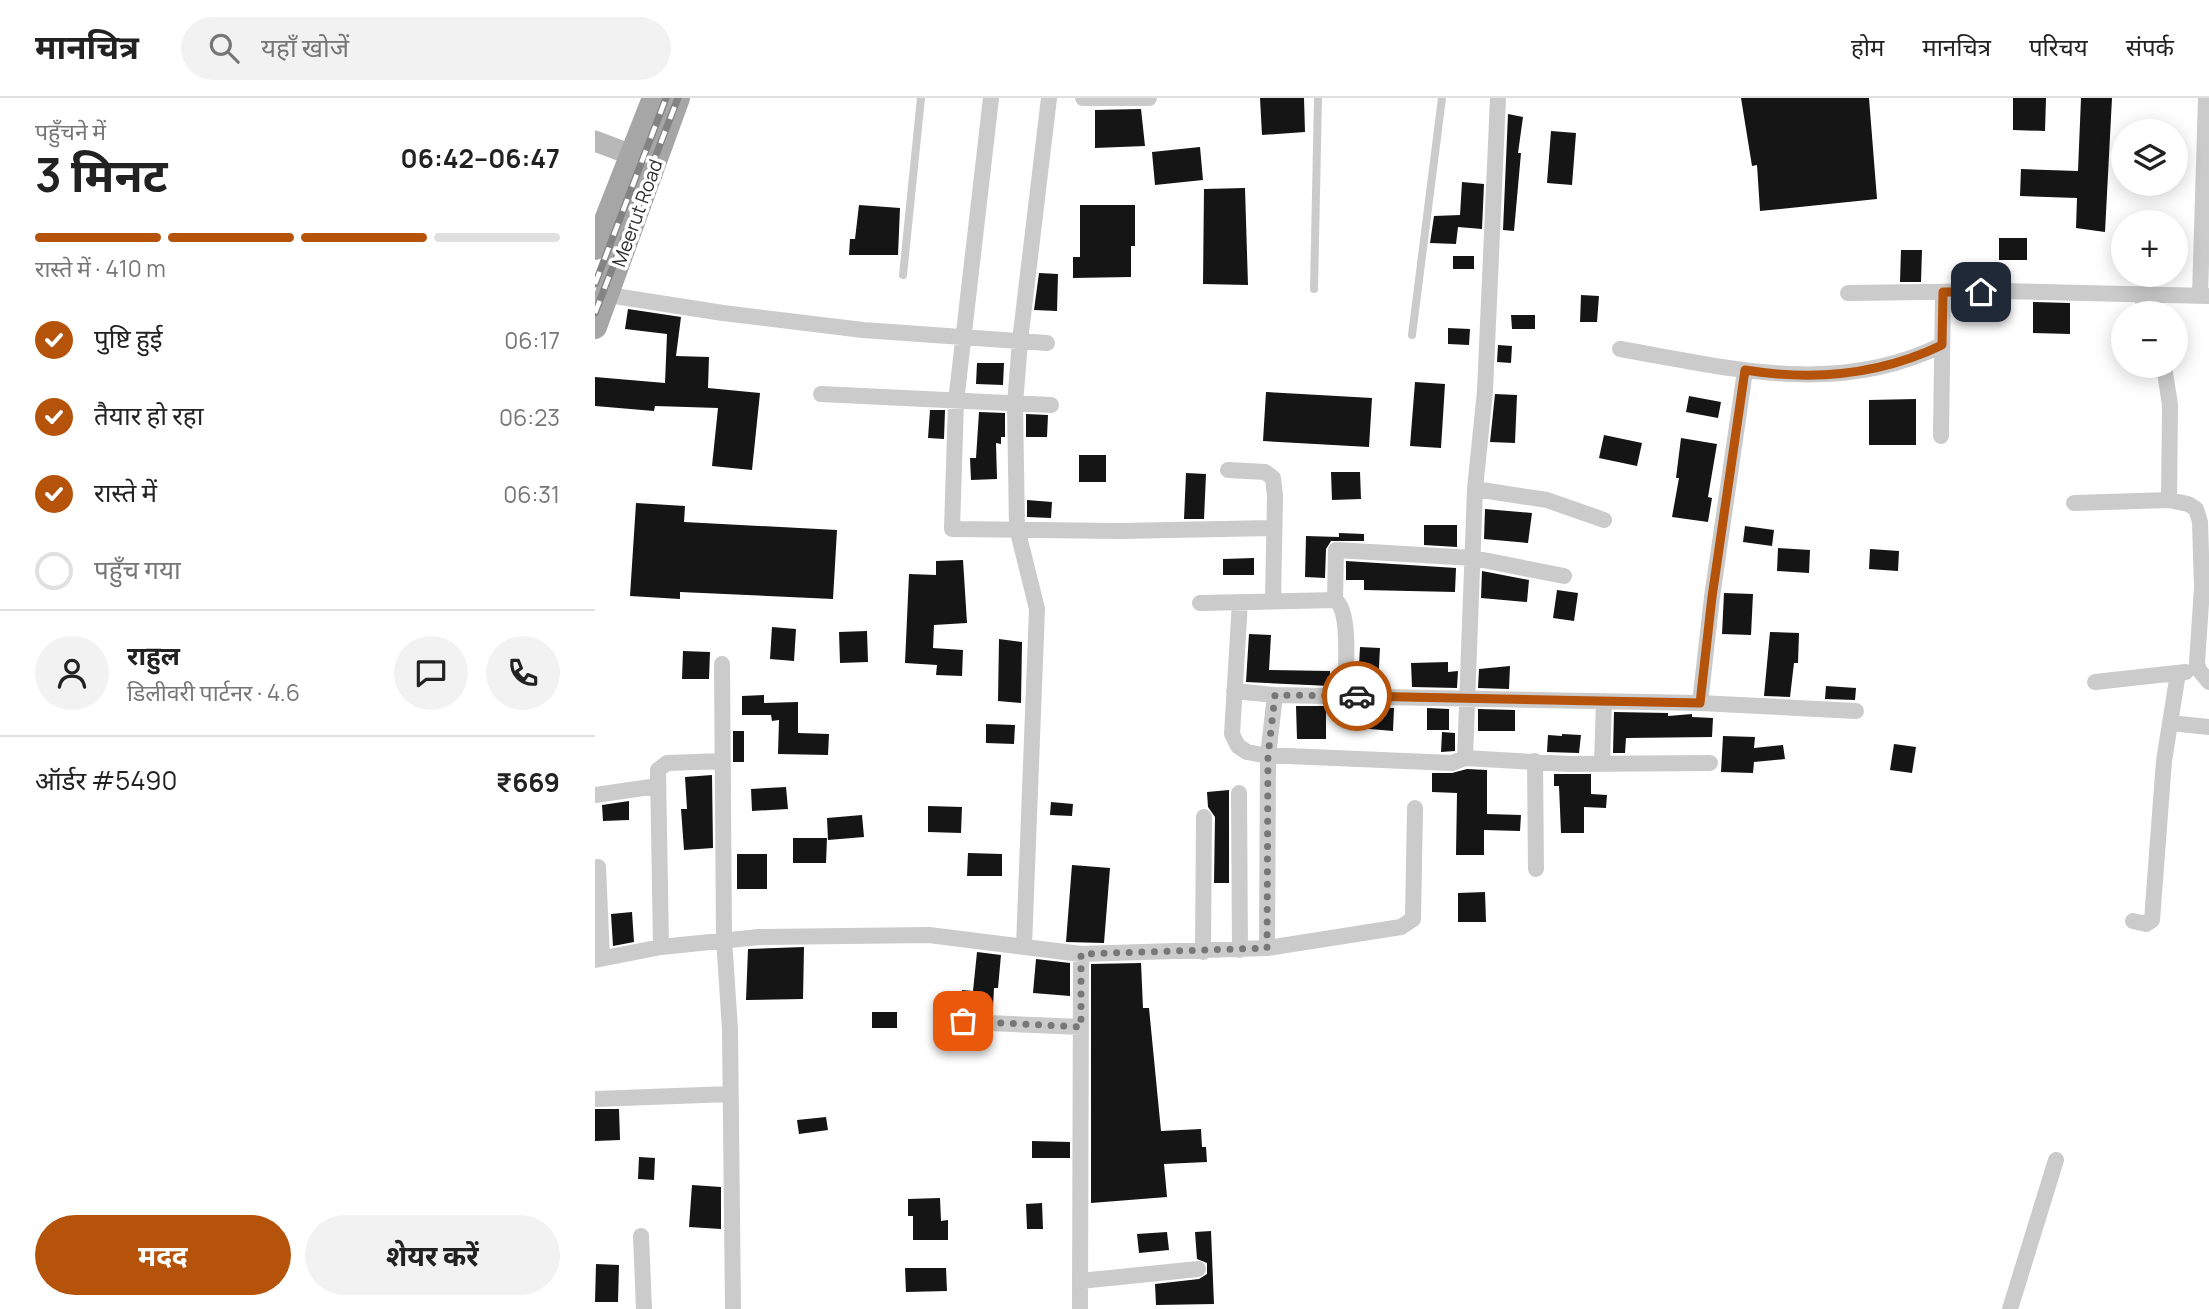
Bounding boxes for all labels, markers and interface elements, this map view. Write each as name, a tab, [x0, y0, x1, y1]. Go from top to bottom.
search box	[181, 17, 671, 80]
text: मानचित्र	[35, 24, 139, 69]
icon: search	[205, 29, 243, 67]
text: यहाँ खोजें	[261, 29, 349, 65]
text: होम	[1851, 30, 1884, 63]
text: मानचित्र	[1922, 30, 1991, 63]
text: परिचय	[2029, 30, 2088, 63]
text: संपर्क	[2126, 30, 2174, 63]
text: पहुँचने में	[35, 115, 106, 147]
map controls	[2111, 119, 2188, 378]
button: layers	[2111, 119, 2188, 196]
text: 06:42–06:47	[401, 140, 560, 176]
text: 3 मिनट	[35, 143, 168, 206]
street label: Meerut Road	[605, 156, 669, 270]
button: +	[2111, 210, 2188, 287]
text: रास्ते में · 410 m	[35, 252, 166, 284]
pin	[1951, 262, 2011, 322]
icon: home	[1962, 273, 2000, 311]
button: −	[2111, 301, 2188, 378]
text: पुष्टि हुई	[94, 320, 162, 356]
icon: check	[35, 321, 73, 359]
text: 06:17	[504, 324, 560, 356]
text: तैयार हो रहा	[94, 397, 203, 433]
icon: check	[35, 398, 73, 436]
text: 06:23	[499, 401, 560, 433]
text: रास्ते में	[94, 474, 157, 510]
icon: check	[35, 475, 73, 513]
text: 06:31	[503, 478, 560, 510]
text: पहुँच गया	[94, 551, 181, 587]
button: person	[35, 636, 109, 710]
button: chat	[394, 636, 468, 710]
button: phone	[486, 636, 560, 710]
text: राहुल	[127, 637, 180, 673]
courier	[1322, 661, 1392, 731]
text: डिलीवरी पार्टनर · 4.6	[127, 676, 300, 708]
icon: car	[1338, 677, 1376, 715]
text: ऑर्डर #5490	[35, 762, 177, 798]
text: ₹669	[496, 764, 560, 800]
pin	[933, 991, 993, 1051]
icon: bag	[944, 1002, 982, 1040]
button: मदद	[35, 1215, 291, 1295]
button: शेयर करें	[305, 1215, 560, 1295]

